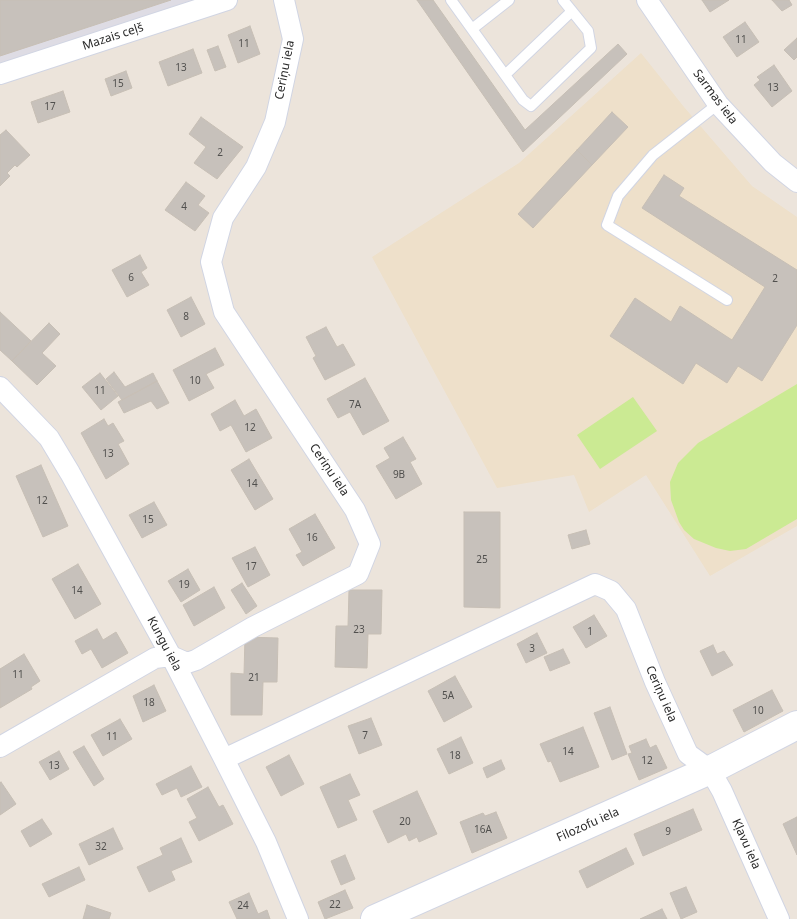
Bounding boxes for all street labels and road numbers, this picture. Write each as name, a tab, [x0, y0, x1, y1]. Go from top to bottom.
street label: Mazais ceļš	[81, 20, 145, 54]
street label: Ceriņu iela	[272, 39, 298, 101]
street label: Sarmas iela	[690, 67, 740, 127]
street label: Ceriņu iela	[306, 441, 352, 499]
street label: Kungu iela	[144, 614, 184, 674]
street label: Ceriņu iela	[642, 664, 680, 724]
street label: Filozofu iela	[555, 805, 621, 845]
street label: Kļavu iela	[729, 817, 763, 871]

